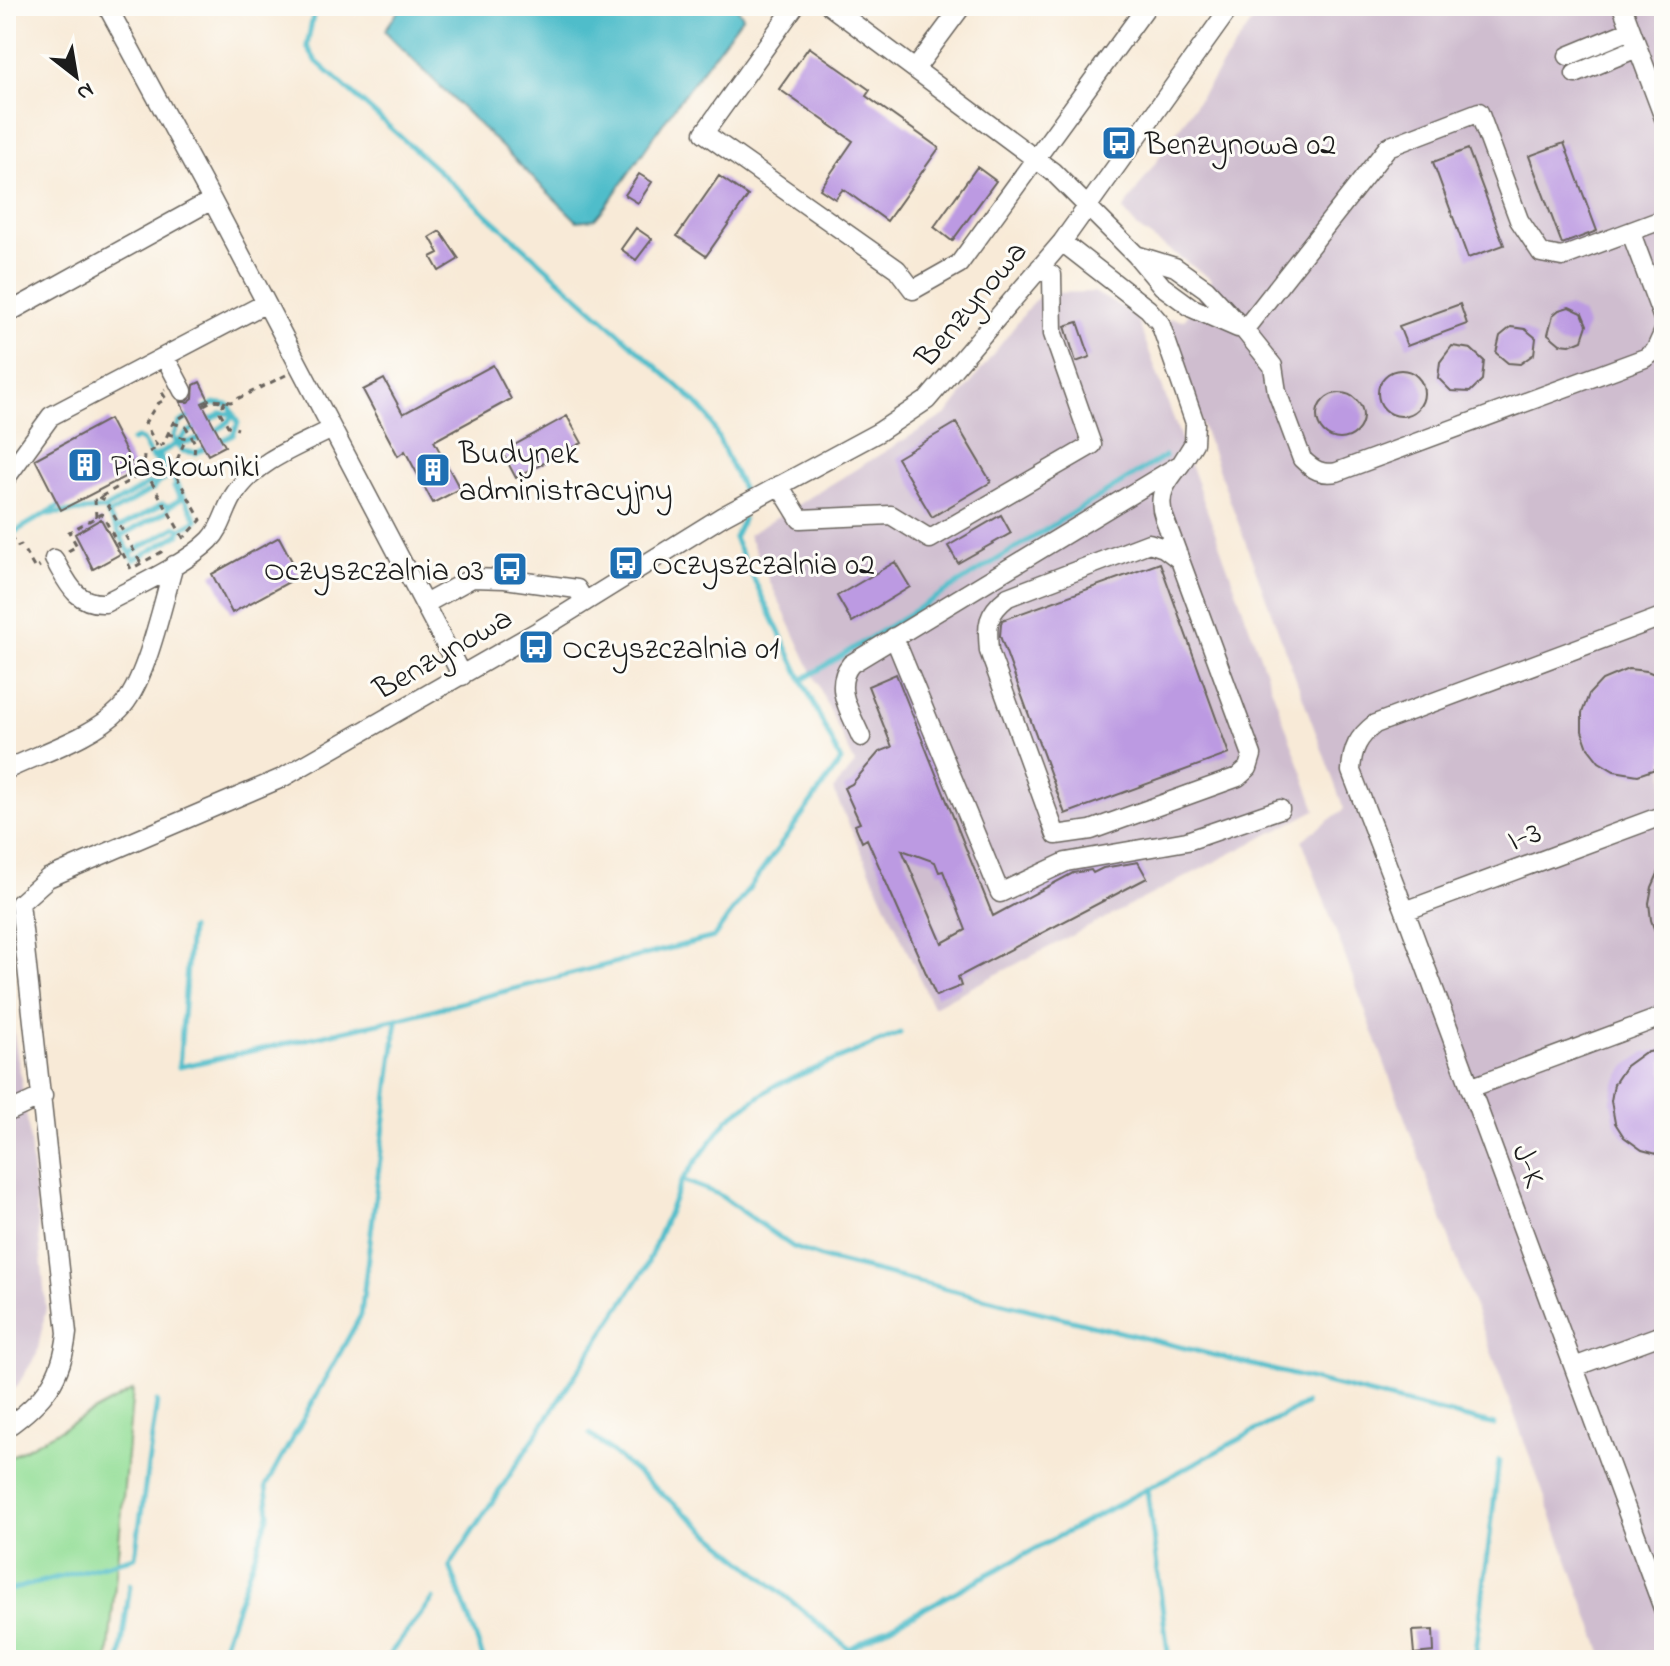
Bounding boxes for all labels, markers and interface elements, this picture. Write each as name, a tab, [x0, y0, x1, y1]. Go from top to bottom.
north arrow	[36, 36, 116, 116]
text: N	[70, 73, 99, 108]
place label: Benzynowa 02	[1144, 123, 1336, 170]
bus stop icon: Benzynowa 02	[1100, 124, 1138, 162]
street label: Benzynowa	[905, 231, 1040, 380]
place label: Budynek administracyjny	[458, 432, 673, 516]
place label: Piaskowniki	[111, 445, 260, 492]
building icon: Piaskowniki	[66, 446, 104, 484]
building icon: Budynek administracyjny	[414, 451, 452, 489]
place label: Oczyszczalnia 02	[652, 543, 875, 590]
bus stop icon: Oczyszczalnia 02	[607, 544, 645, 582]
place label: Oczyszczalnia 03	[264, 549, 484, 596]
bus stop icon: Oczyszczalnia 03	[491, 550, 529, 588]
street label: Benzynowa	[365, 596, 522, 714]
place label: Oczyszczalnia 01	[562, 627, 779, 674]
bus stop icon: Oczyszczalnia 01	[517, 628, 555, 666]
street label: I-3	[1502, 811, 1549, 866]
street label: J-K	[1497, 1138, 1556, 1195]

